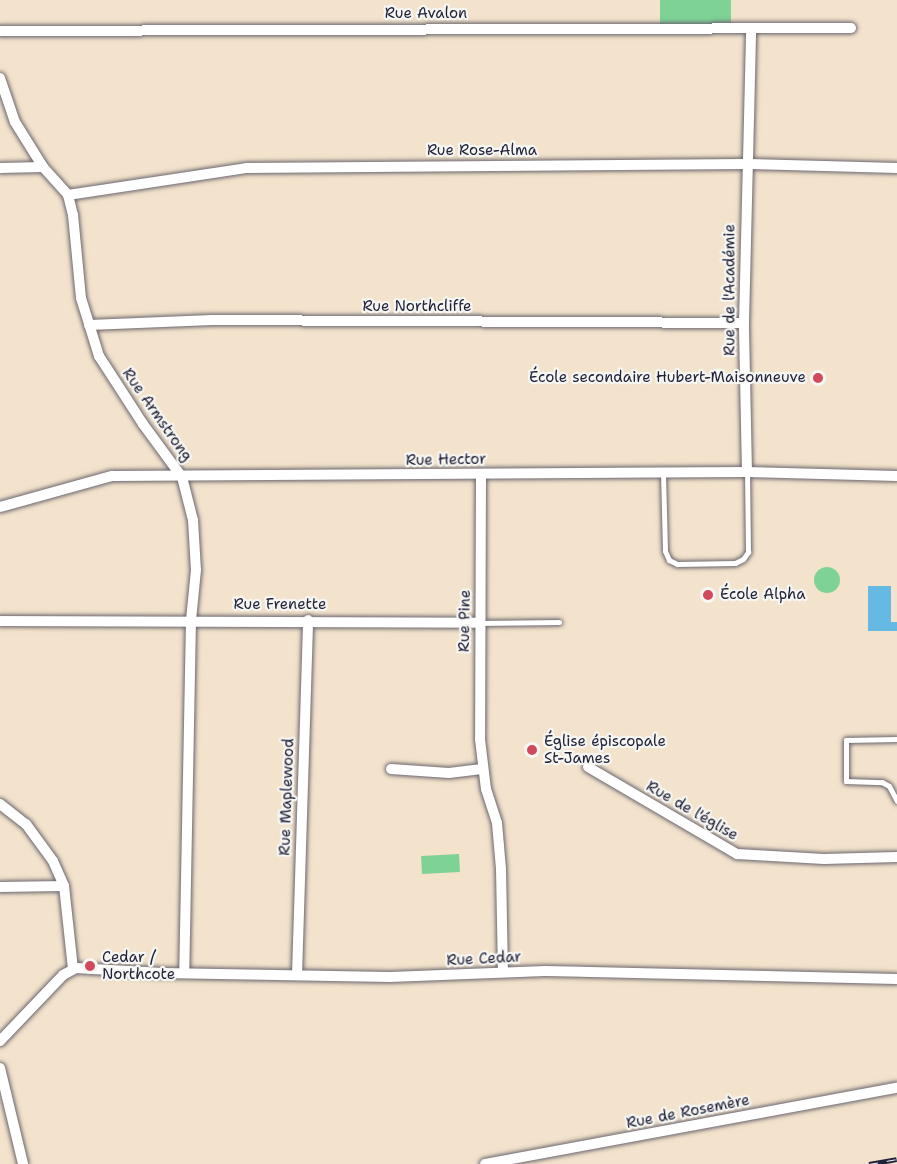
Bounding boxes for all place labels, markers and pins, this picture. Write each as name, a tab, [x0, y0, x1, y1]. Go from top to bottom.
place label: École secondaire Hubert-Maisonneuve	[529, 369, 806, 387]
marker: École secondaire Hubert-Maisonneuve	[811, 371, 825, 385]
place label: École Alpha	[720, 586, 806, 604]
marker: École Alpha	[701, 588, 715, 602]
place label: Église épiscopale St-James	[544, 732, 666, 767]
marker: Église épiscopale St-James	[525, 743, 539, 757]
place label: Cedar / Northcote	[102, 948, 175, 983]
marker: Cedar / Northcote	[83, 959, 97, 973]

